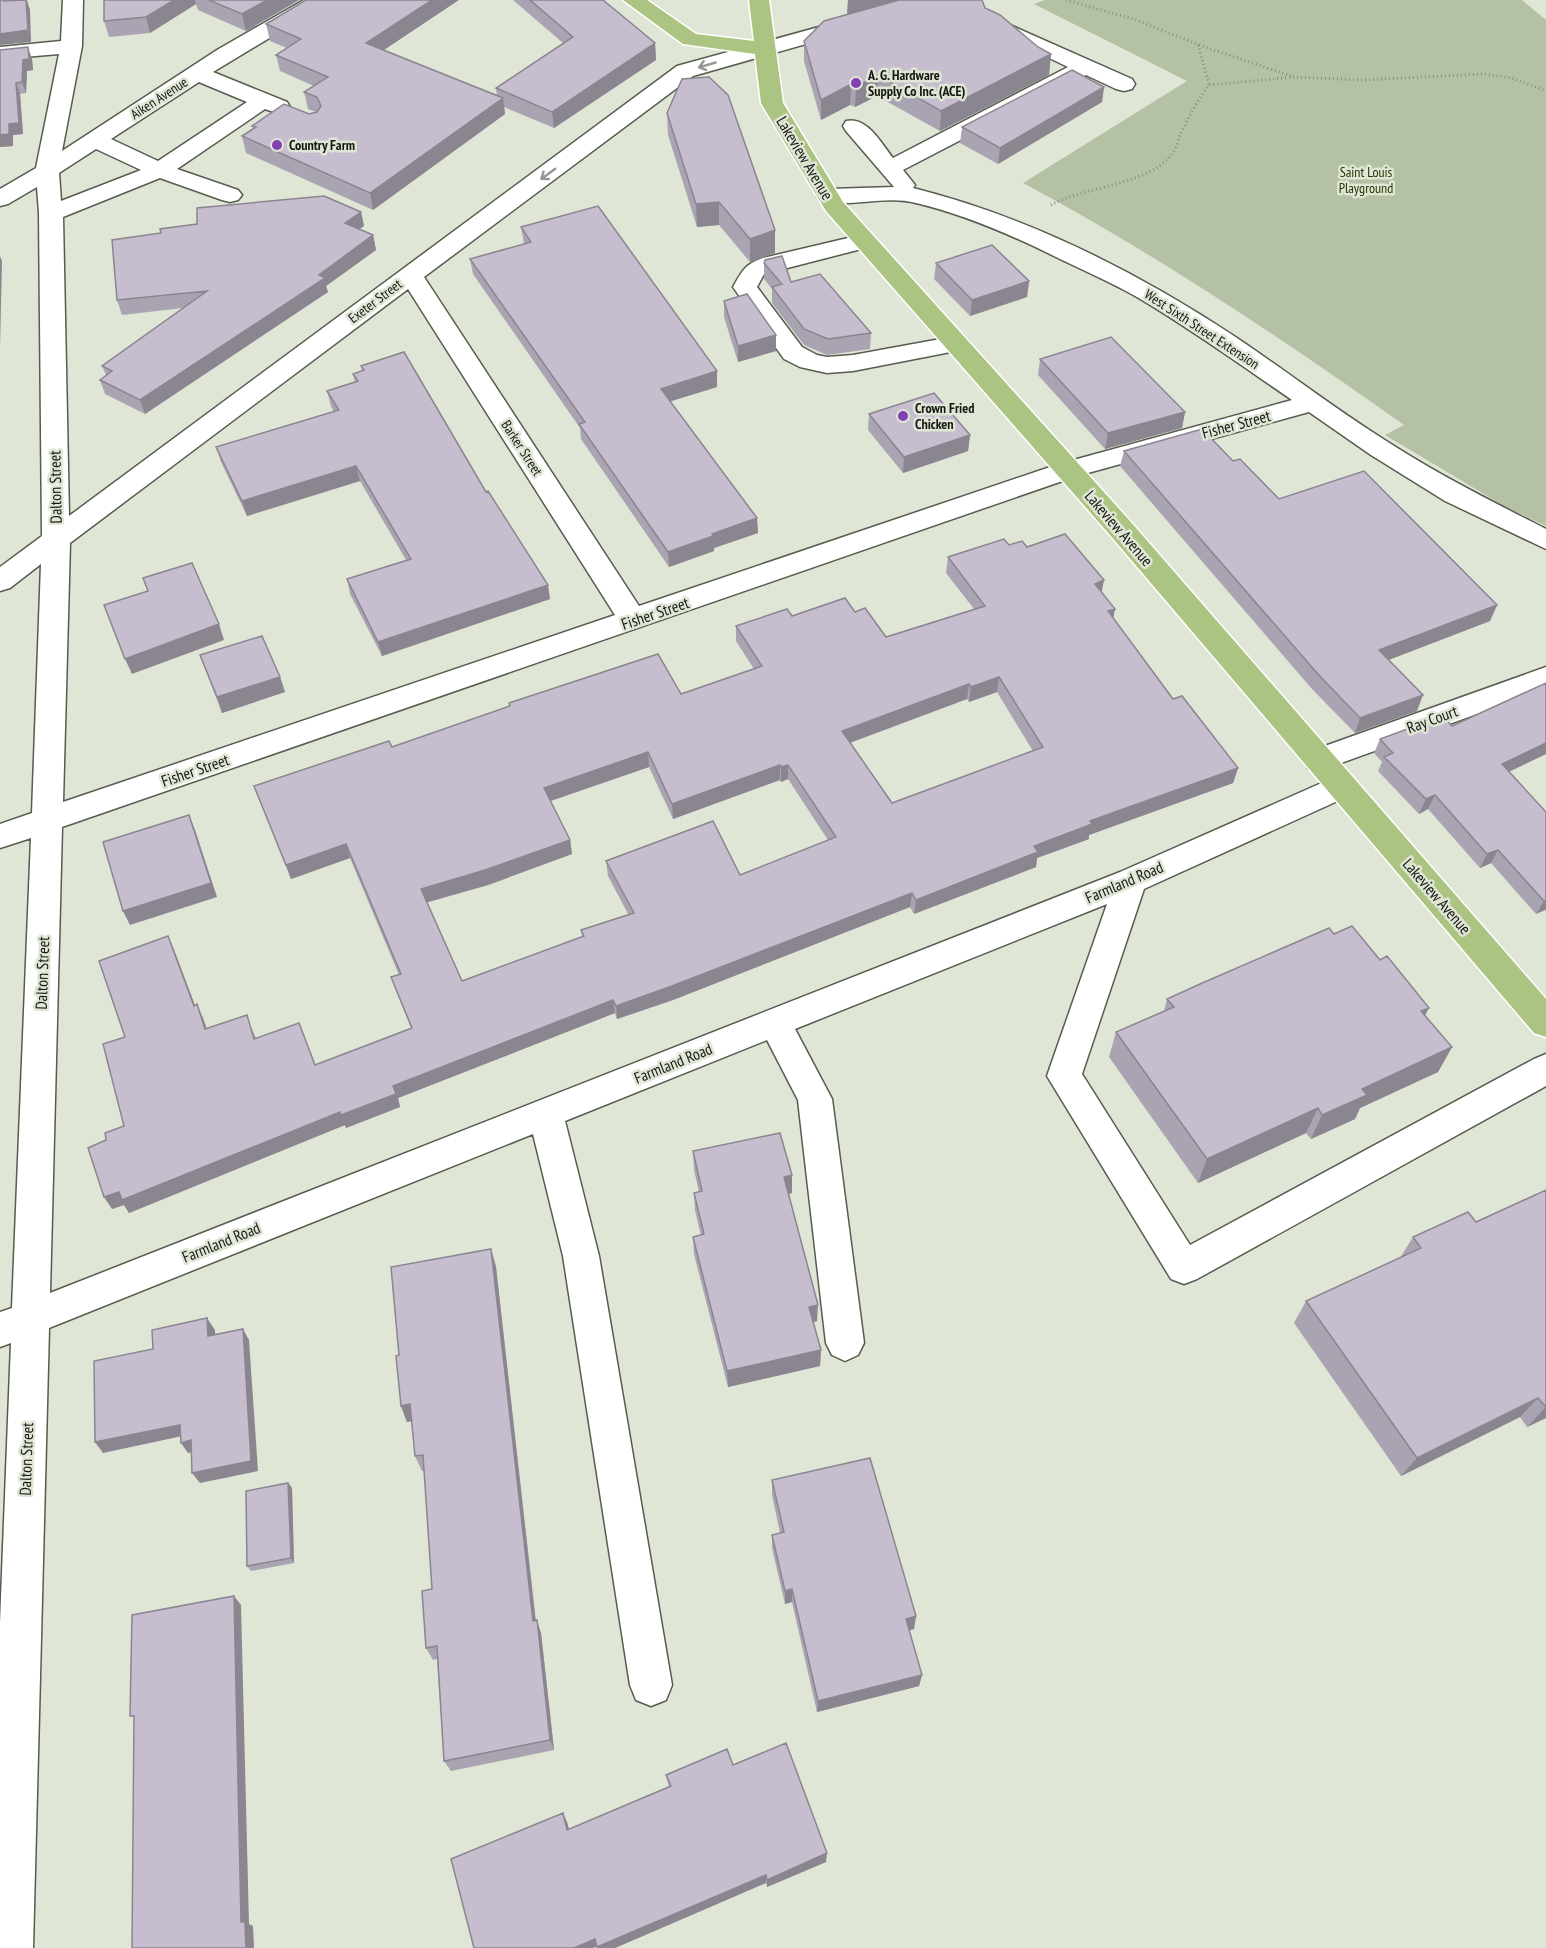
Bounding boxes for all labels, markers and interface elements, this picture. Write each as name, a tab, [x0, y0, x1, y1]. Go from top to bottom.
one-way arrow	[698, 60, 717, 71]
place label: A. G. Hardware Supply Co Inc. (ACE)	[867, 66, 966, 100]
street label: Aiken Avenue	[127, 73, 191, 123]
marker: A. G. Hardware Supply Co Inc. (ACE)	[849, 76, 863, 90]
street label: Lakeview Avenue	[772, 113, 838, 203]
place label: Country Farm	[289, 136, 355, 154]
marker: Country Farm	[270, 138, 284, 152]
park label: Saint Louis Playground	[1339, 163, 1393, 197]
one-way arrow	[540, 168, 556, 181]
street label: Exeter Street	[345, 275, 406, 327]
street label: West Sixth Street Extension	[1141, 285, 1263, 373]
place label: Crown Fried Chicken	[915, 399, 974, 433]
street label: Fisher Street	[1200, 405, 1273, 443]
marker: Crown Fried Chicken	[896, 409, 910, 423]
street label: Barker Street	[497, 417, 547, 479]
street label: Dalton Street	[44, 450, 66, 524]
street label: Lakeview Avenue	[1081, 486, 1157, 570]
street label: Fisher Street	[619, 592, 692, 634]
street label: Ray Court	[1404, 700, 1461, 737]
street label: Fisher Street	[159, 749, 232, 791]
street label: Lakeview Avenue	[1399, 854, 1475, 938]
street label: Farmland Road	[1082, 857, 1166, 907]
street label: Dalton Street	[31, 935, 53, 1010]
street label: Farmland Road	[631, 1038, 715, 1088]
street label: Farmland Road	[179, 1217, 263, 1267]
street label: Dalton Street	[15, 1421, 37, 1496]

